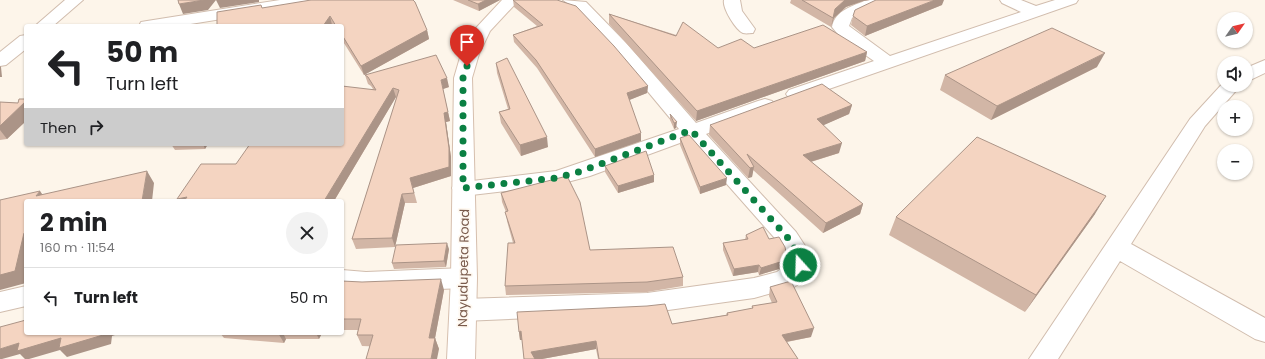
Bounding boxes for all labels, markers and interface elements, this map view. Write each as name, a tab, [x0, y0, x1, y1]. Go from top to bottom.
north arrow	[1217, 12, 1253, 48]
map controls	[1217, 12, 1253, 180]
pin	[450, 25, 484, 66]
icon: arrive	[456, 31, 478, 53]
text: 50 m	[106, 33, 178, 72]
icon: left	[40, 40, 92, 92]
button: sound	[1217, 56, 1253, 92]
text: Turn left	[106, 71, 178, 96]
button: +	[1217, 100, 1253, 136]
icon: right	[85, 116, 107, 138]
text: Then	[40, 117, 77, 138]
button: −	[1217, 144, 1253, 180]
text: 2 min	[40, 206, 107, 239]
street label: Nayudupeta Road	[453, 209, 474, 327]
button: close	[286, 212, 328, 254]
text: 160 m · 11:54	[40, 238, 115, 257]
position arrow	[779, 244, 821, 286]
icon: left	[40, 287, 62, 309]
text: Turn left	[74, 287, 138, 308]
text: 50 m	[290, 287, 328, 308]

